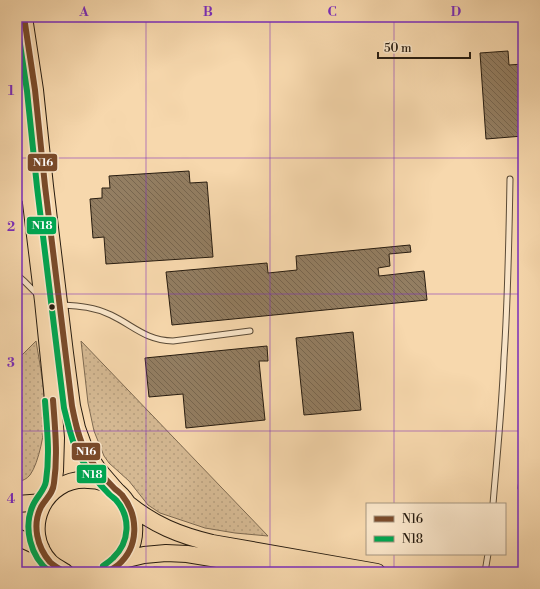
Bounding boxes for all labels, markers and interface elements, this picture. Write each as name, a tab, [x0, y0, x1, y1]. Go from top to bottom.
text: A	[78, 4, 89, 20]
text: B	[203, 4, 213, 20]
text: C	[327, 4, 337, 20]
text: D	[451, 4, 461, 20]
scale bar	[378, 34, 470, 60]
text: 50 m	[384, 41, 412, 56]
text: 1	[8, 83, 15, 99]
line badge: N16	[27, 153, 58, 172]
text: N16	[33, 156, 53, 170]
line badge: N18	[26, 216, 57, 235]
text: 2	[7, 219, 15, 235]
text: N18	[32, 219, 52, 233]
unlabelled marker	[47, 302, 57, 312]
text: 3	[7, 355, 15, 371]
line badge: N16	[71, 442, 101, 461]
text: N16	[76, 445, 96, 459]
line badge: N18	[76, 464, 107, 484]
text: N18	[82, 468, 102, 482]
text: 4	[7, 491, 16, 507]
legend	[366, 503, 506, 555]
text: N16	[402, 512, 423, 527]
text: N18	[402, 532, 423, 547]

